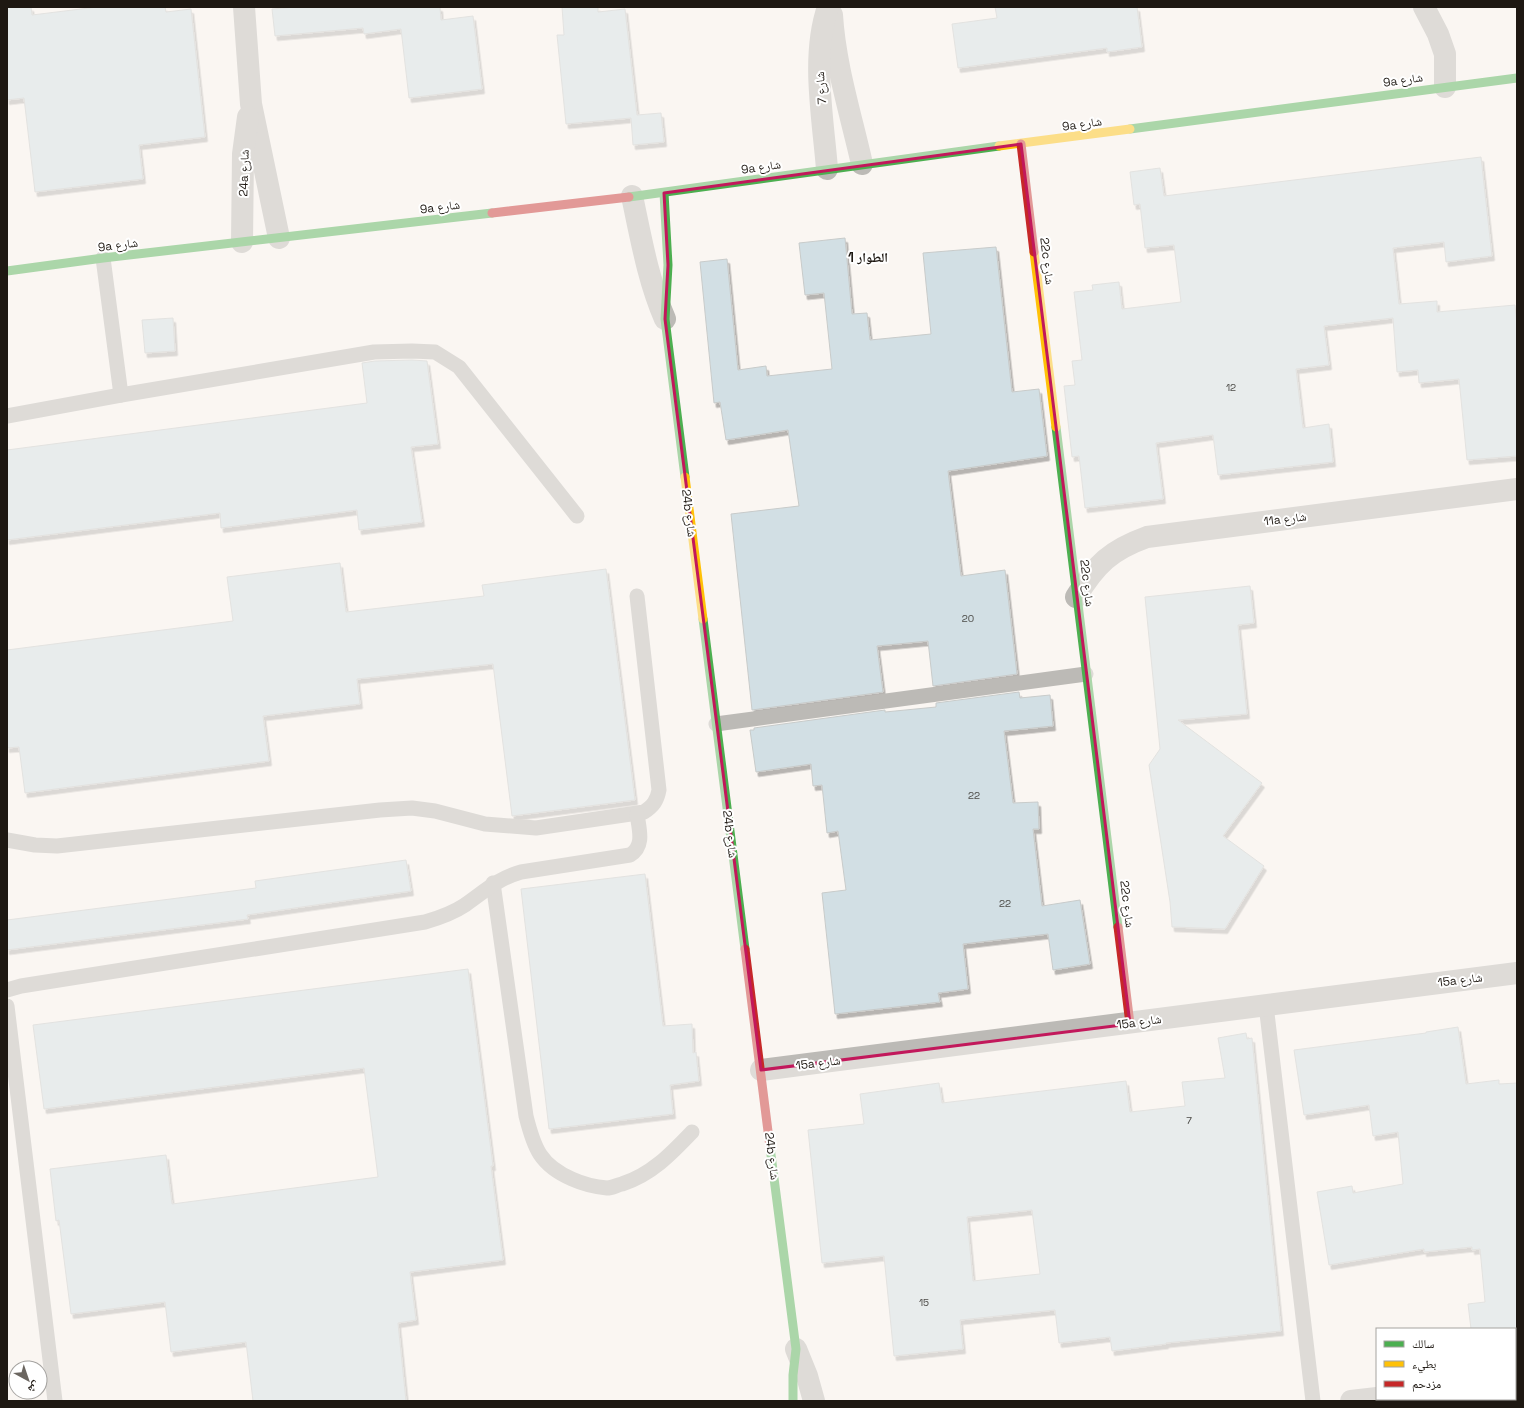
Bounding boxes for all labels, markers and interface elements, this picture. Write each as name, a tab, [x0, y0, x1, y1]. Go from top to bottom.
street label: 9a شارع	[1382, 69, 1424, 91]
street label: شارع 7	[812, 71, 830, 105]
street label: 9a شارع	[1061, 113, 1103, 135]
street label: 24a شارع	[235, 149, 253, 197]
street label: 9a شارع	[740, 156, 782, 178]
street label: 9a شارع	[419, 197, 461, 217]
street label: 9a شارع	[97, 235, 139, 255]
street label: 22c شارع	[1036, 236, 1058, 286]
district label: الطوار 1	[848, 249, 888, 266]
house number: 12	[1226, 381, 1236, 394]
street label: 24b شارع	[678, 488, 700, 538]
street label: 11a شارع	[1263, 508, 1307, 530]
street label: 22c شارع	[1076, 558, 1098, 608]
house number: 20	[962, 612, 974, 625]
house number: 22	[968, 789, 980, 802]
street label: 24b شارع	[719, 809, 741, 859]
street label: 22c شارع	[1116, 879, 1138, 929]
house number: 22	[999, 897, 1011, 910]
street label: 15a شارع	[1437, 969, 1483, 991]
street label: 15a شارع	[1116, 1011, 1163, 1033]
street label: 15a شارع	[795, 1052, 841, 1074]
house number: 7	[1186, 1114, 1192, 1127]
street label: 24b شارع	[761, 1131, 783, 1181]
house number: 15	[919, 1296, 929, 1309]
legend	[1376, 1328, 1516, 1400]
text: سالك	[1412, 1336, 1434, 1352]
text: بطيء	[1412, 1356, 1436, 1374]
north arrow	[8, 1360, 48, 1400]
text: مزدحم	[1412, 1376, 1441, 1392]
text: ش	[25, 1378, 43, 1397]

